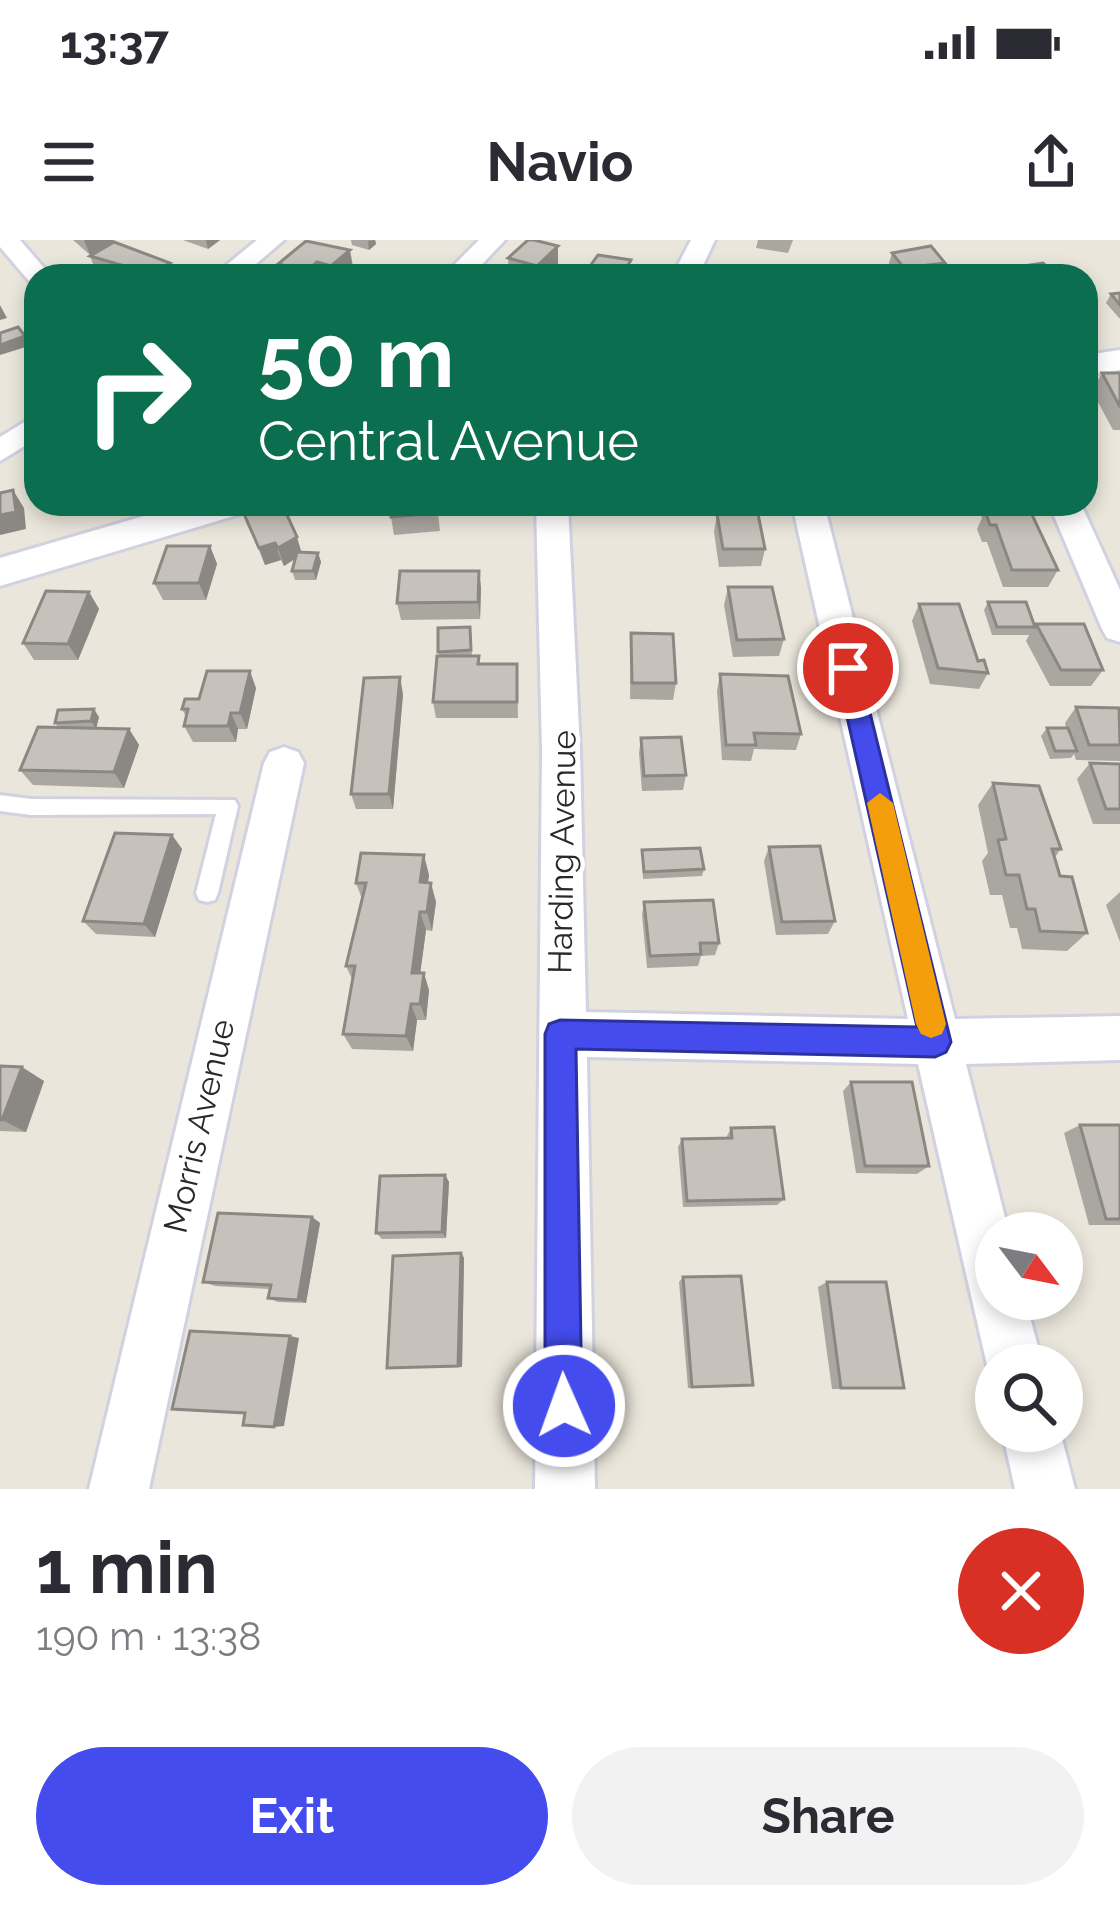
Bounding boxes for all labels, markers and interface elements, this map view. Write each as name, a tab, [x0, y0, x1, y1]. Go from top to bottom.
text: 13:37	[60, 16, 169, 69]
icon: menu	[36, 129, 102, 195]
icon: share	[1018, 129, 1084, 195]
text: Navio	[486, 130, 634, 194]
text: 50 m	[258, 308, 454, 407]
icon: right	[60, 312, 216, 468]
text: Central Avenue	[258, 409, 639, 473]
pin	[797, 617, 899, 719]
icon: arrive	[815, 635, 881, 701]
street label: Harding Avenue	[540, 730, 584, 974]
street label: Morris Avenue	[156, 1016, 242, 1236]
north arrow	[975, 1212, 1083, 1320]
map controls	[975, 1212, 1083, 1452]
position arrow	[501, 1343, 627, 1469]
button: search	[975, 1344, 1083, 1452]
text: 1 min	[36, 1525, 218, 1610]
button: close	[958, 1528, 1084, 1654]
text: 190 m · 13:38	[36, 1613, 261, 1659]
button: Exit	[36, 1747, 548, 1885]
button: Share	[572, 1747, 1084, 1885]

